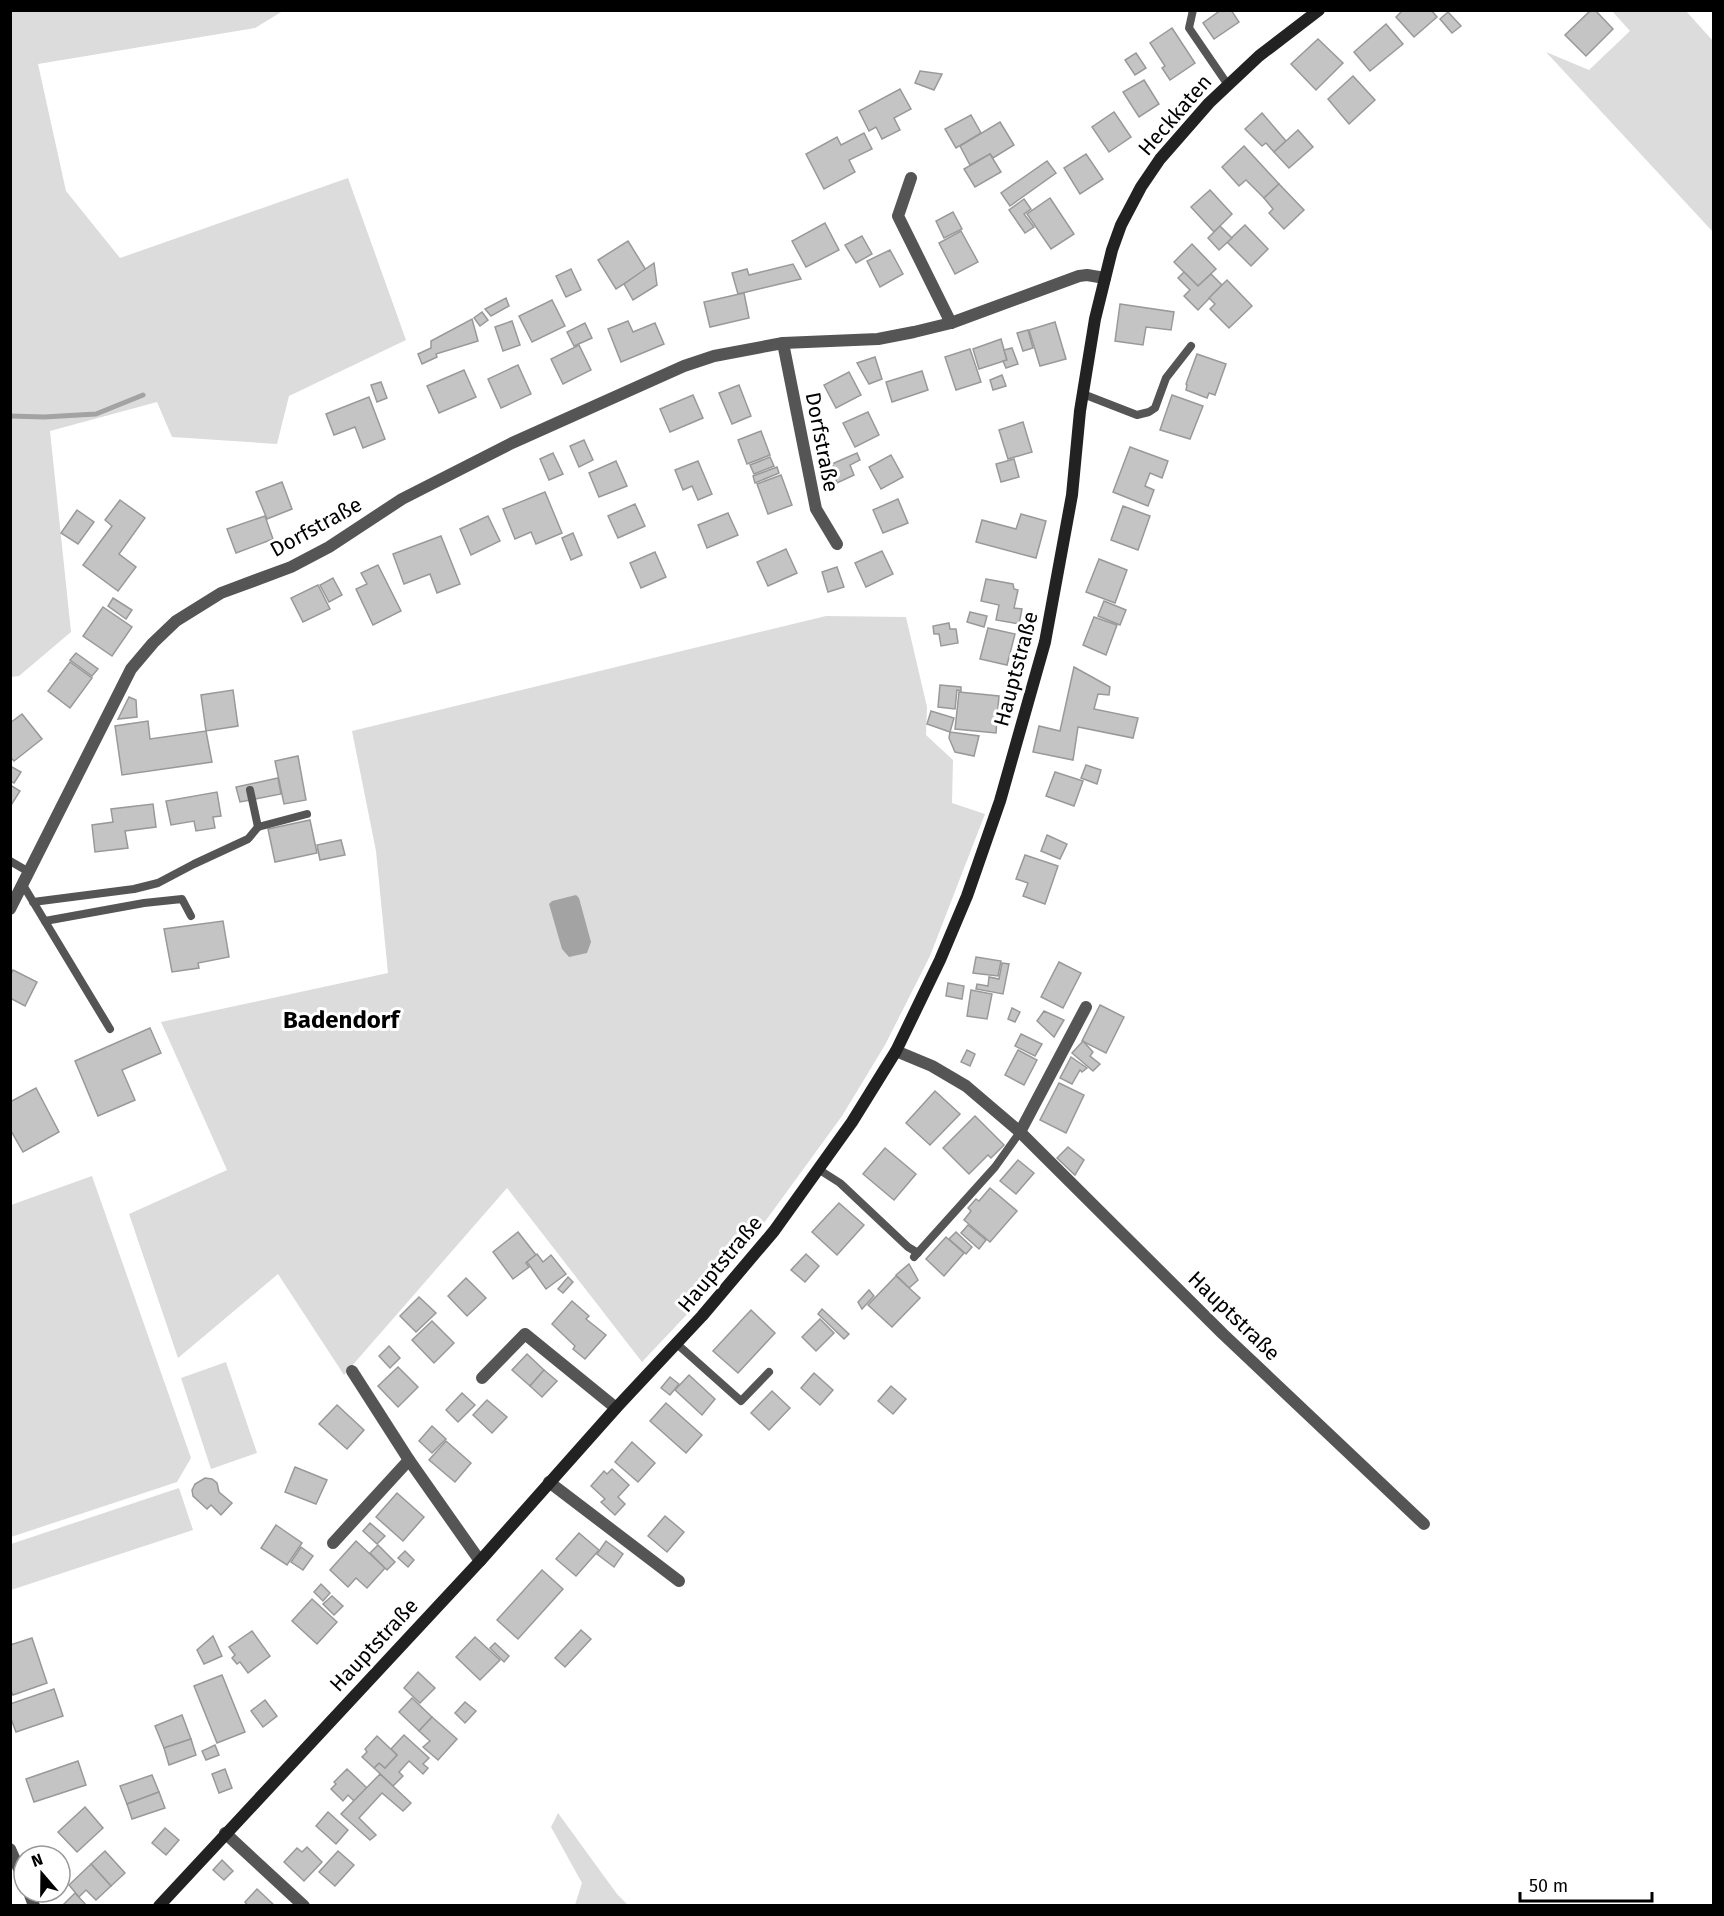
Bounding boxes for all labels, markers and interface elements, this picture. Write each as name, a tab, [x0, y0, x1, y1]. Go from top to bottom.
street label: Heckkaten	[1133, 69, 1217, 161]
street label: Dorfstraße	[800, 390, 844, 494]
street label: Dorfstraße	[266, 491, 366, 563]
street label: Hauptstraße	[988, 609, 1044, 729]
district label: Badendorf	[283, 1006, 401, 1034]
street label: Hauptstraße	[672, 1210, 768, 1318]
street label: Hauptstraße	[1183, 1266, 1285, 1366]
street label: Hauptstraße	[324, 1593, 424, 1697]
north arrow	[12, 1844, 72, 1904]
text: N	[29, 1850, 45, 1871]
scale bar	[1520, 1865, 1652, 1903]
text: 50 m	[1529, 1875, 1568, 1897]

